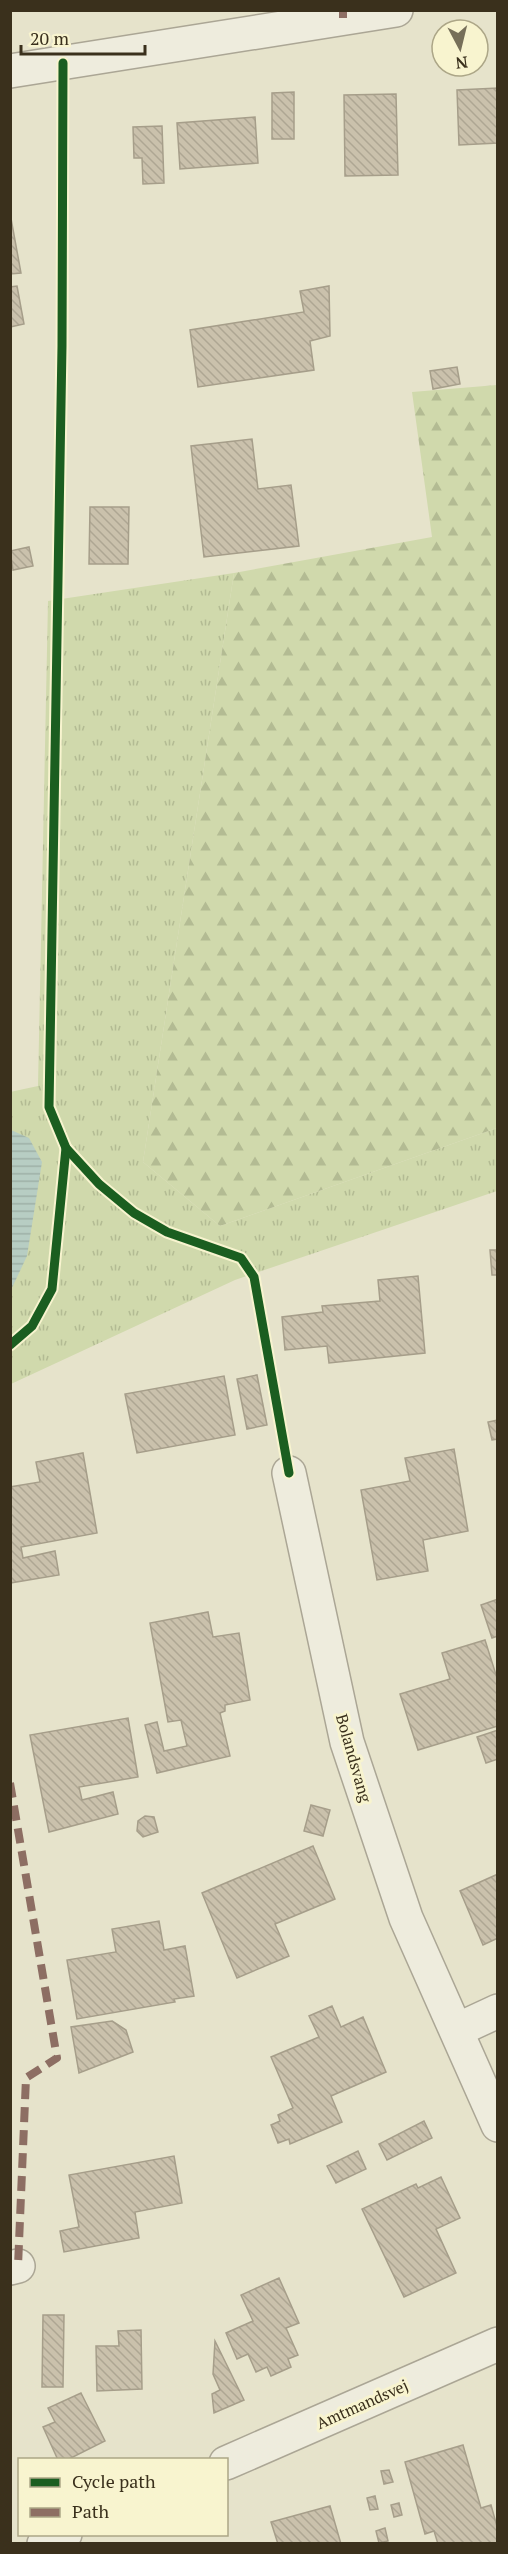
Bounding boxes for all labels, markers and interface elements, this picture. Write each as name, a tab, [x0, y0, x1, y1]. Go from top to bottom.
scale bar	[21, 18, 146, 56]
north arrow	[430, 18, 490, 78]
text: 20 m	[30, 26, 70, 50]
text: N	[454, 51, 469, 75]
street label: Bolandsvang	[331, 1711, 377, 1805]
street label: Amtmandsvej	[313, 2374, 411, 2434]
legend	[18, 2458, 228, 2536]
text: Cycle path	[72, 2469, 156, 2493]
text: Path	[72, 2499, 109, 2523]

